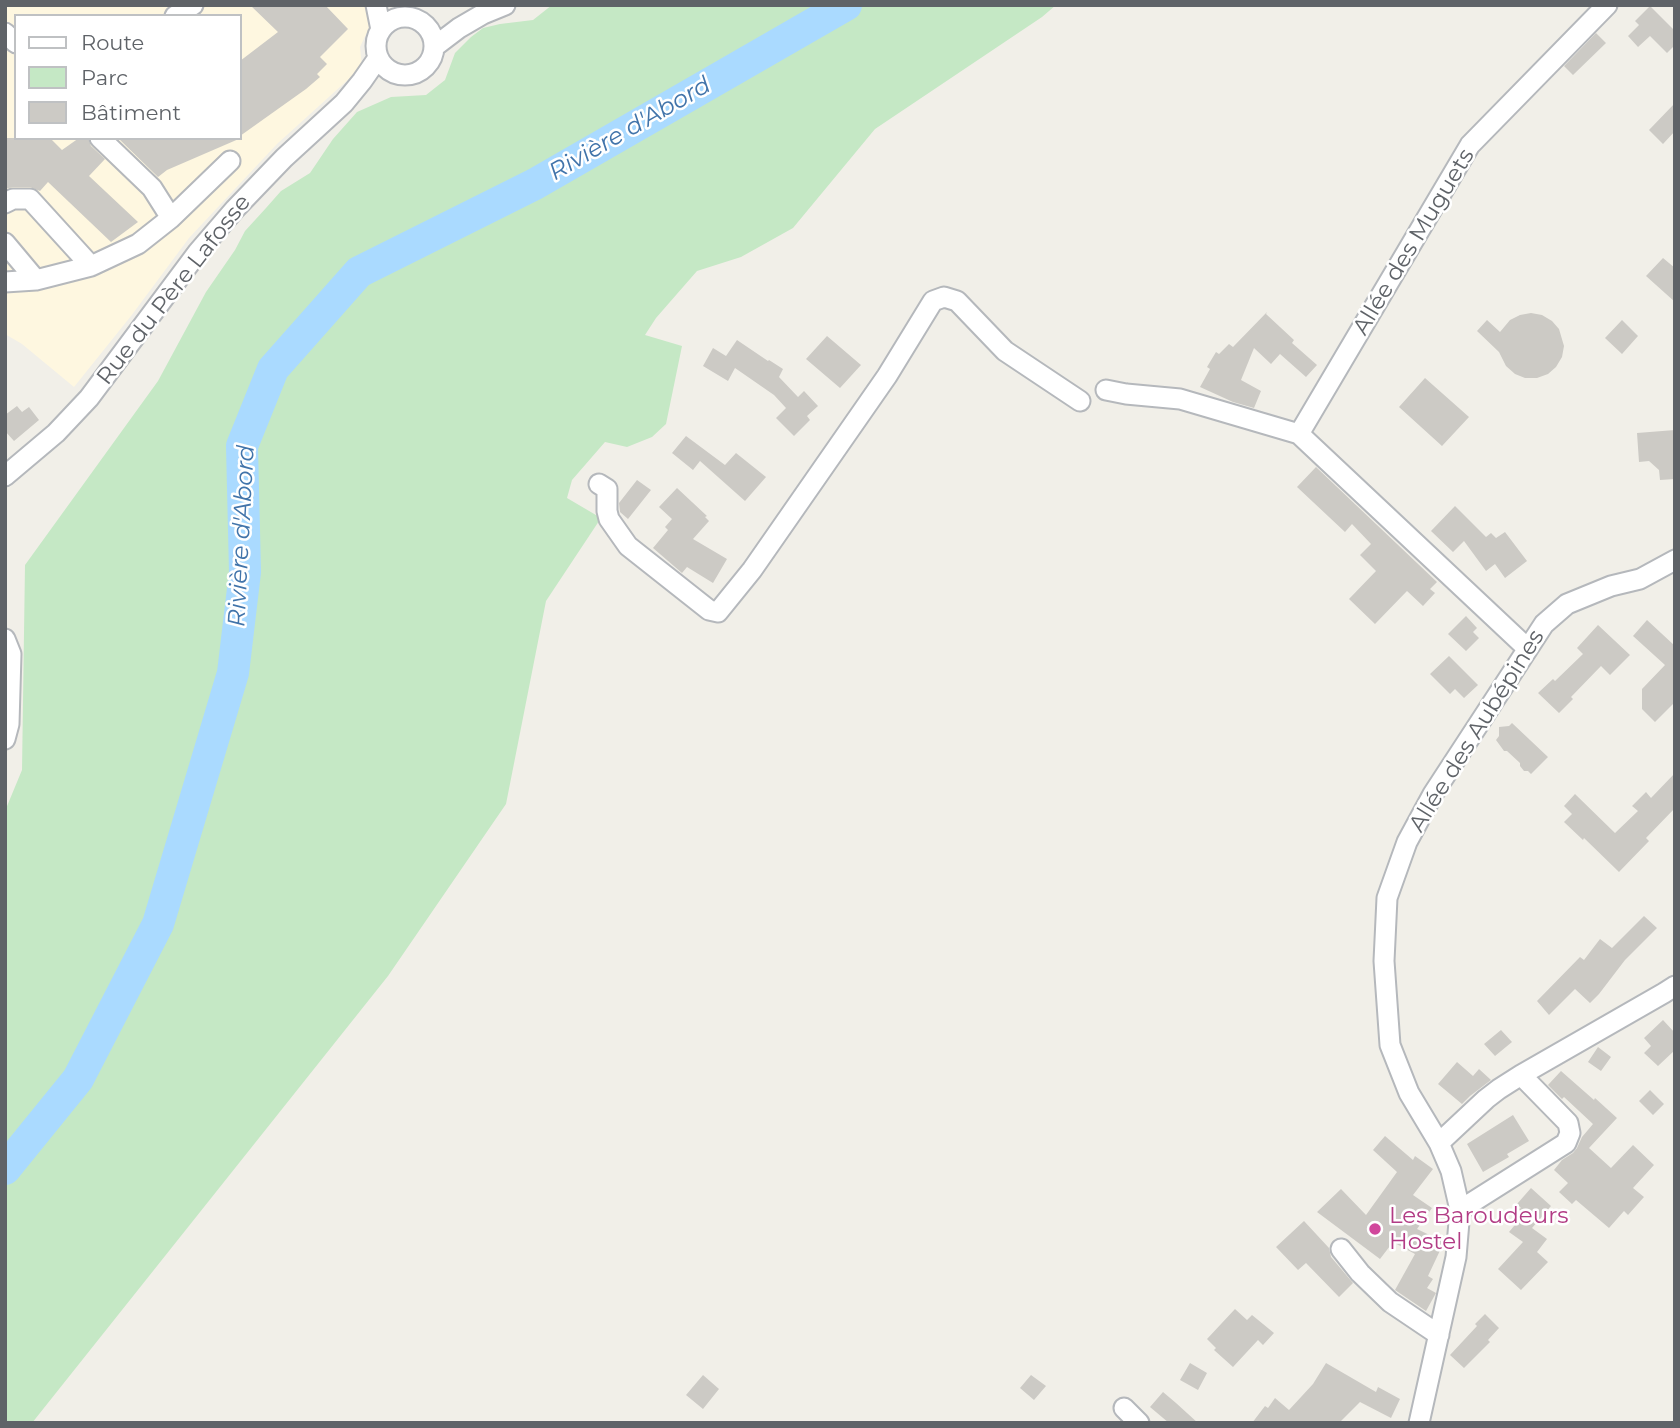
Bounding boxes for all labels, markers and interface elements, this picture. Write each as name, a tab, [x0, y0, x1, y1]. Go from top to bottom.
legend	[14, 14, 242, 140]
text: Route	[81, 30, 144, 55]
text: Parc	[81, 65, 128, 90]
water label: Rivière d'Abord	[544, 71, 716, 187]
text: Bâtiment	[81, 100, 181, 125]
street label: Allée des Muguets	[1347, 144, 1481, 340]
street label: Rue du Père Lafosse	[91, 190, 257, 390]
water label: Rivière d'Abord	[223, 444, 261, 628]
street label: Allée des Aubépines	[1404, 625, 1550, 837]
place label: Les Baroudeurs Hostel	[1389, 1202, 1569, 1256]
marker: Les Baroudeurs Hostel	[1367, 1221, 1383, 1237]

